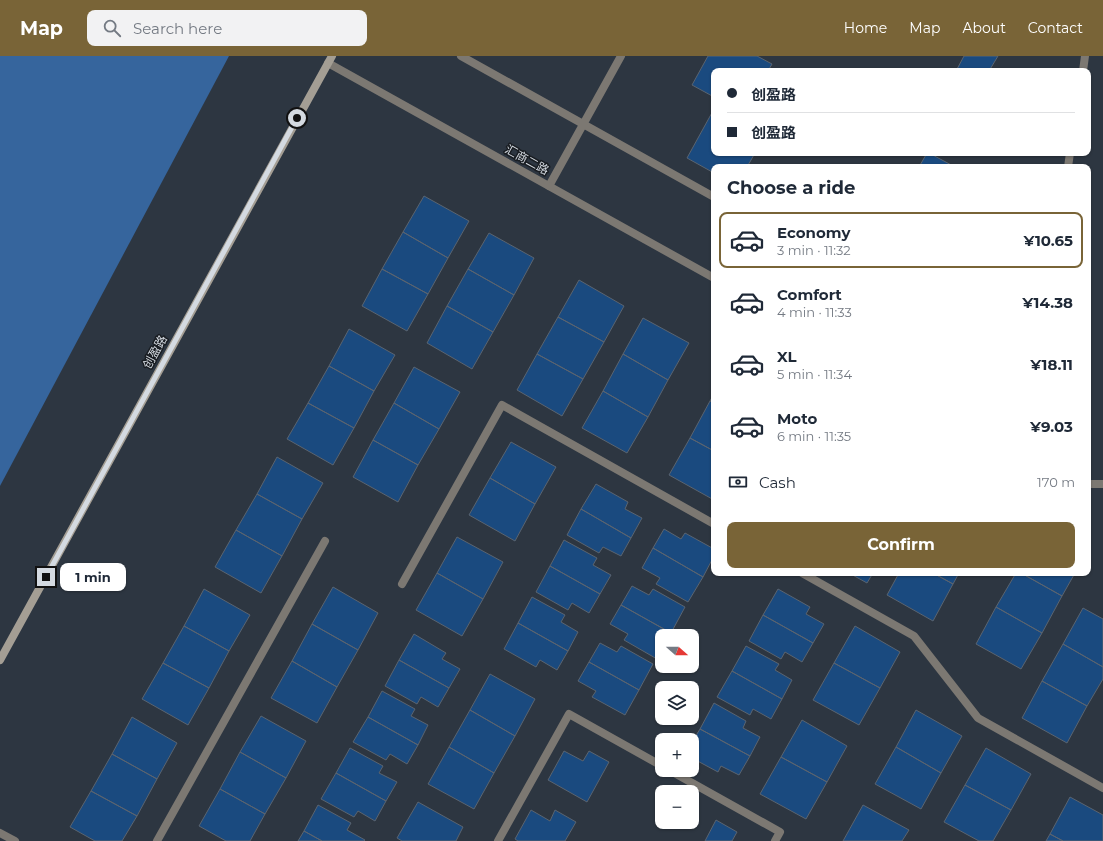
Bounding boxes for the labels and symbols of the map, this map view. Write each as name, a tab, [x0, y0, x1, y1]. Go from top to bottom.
route start	[288, 109, 306, 127]
street label: 汇商二路	[503, 141, 552, 178]
street label: 创盈路	[139, 332, 170, 371]
callout: 1 min	[60, 563, 126, 591]
route end	[37, 568, 55, 586]
north arrow	[655, 629, 699, 673]

